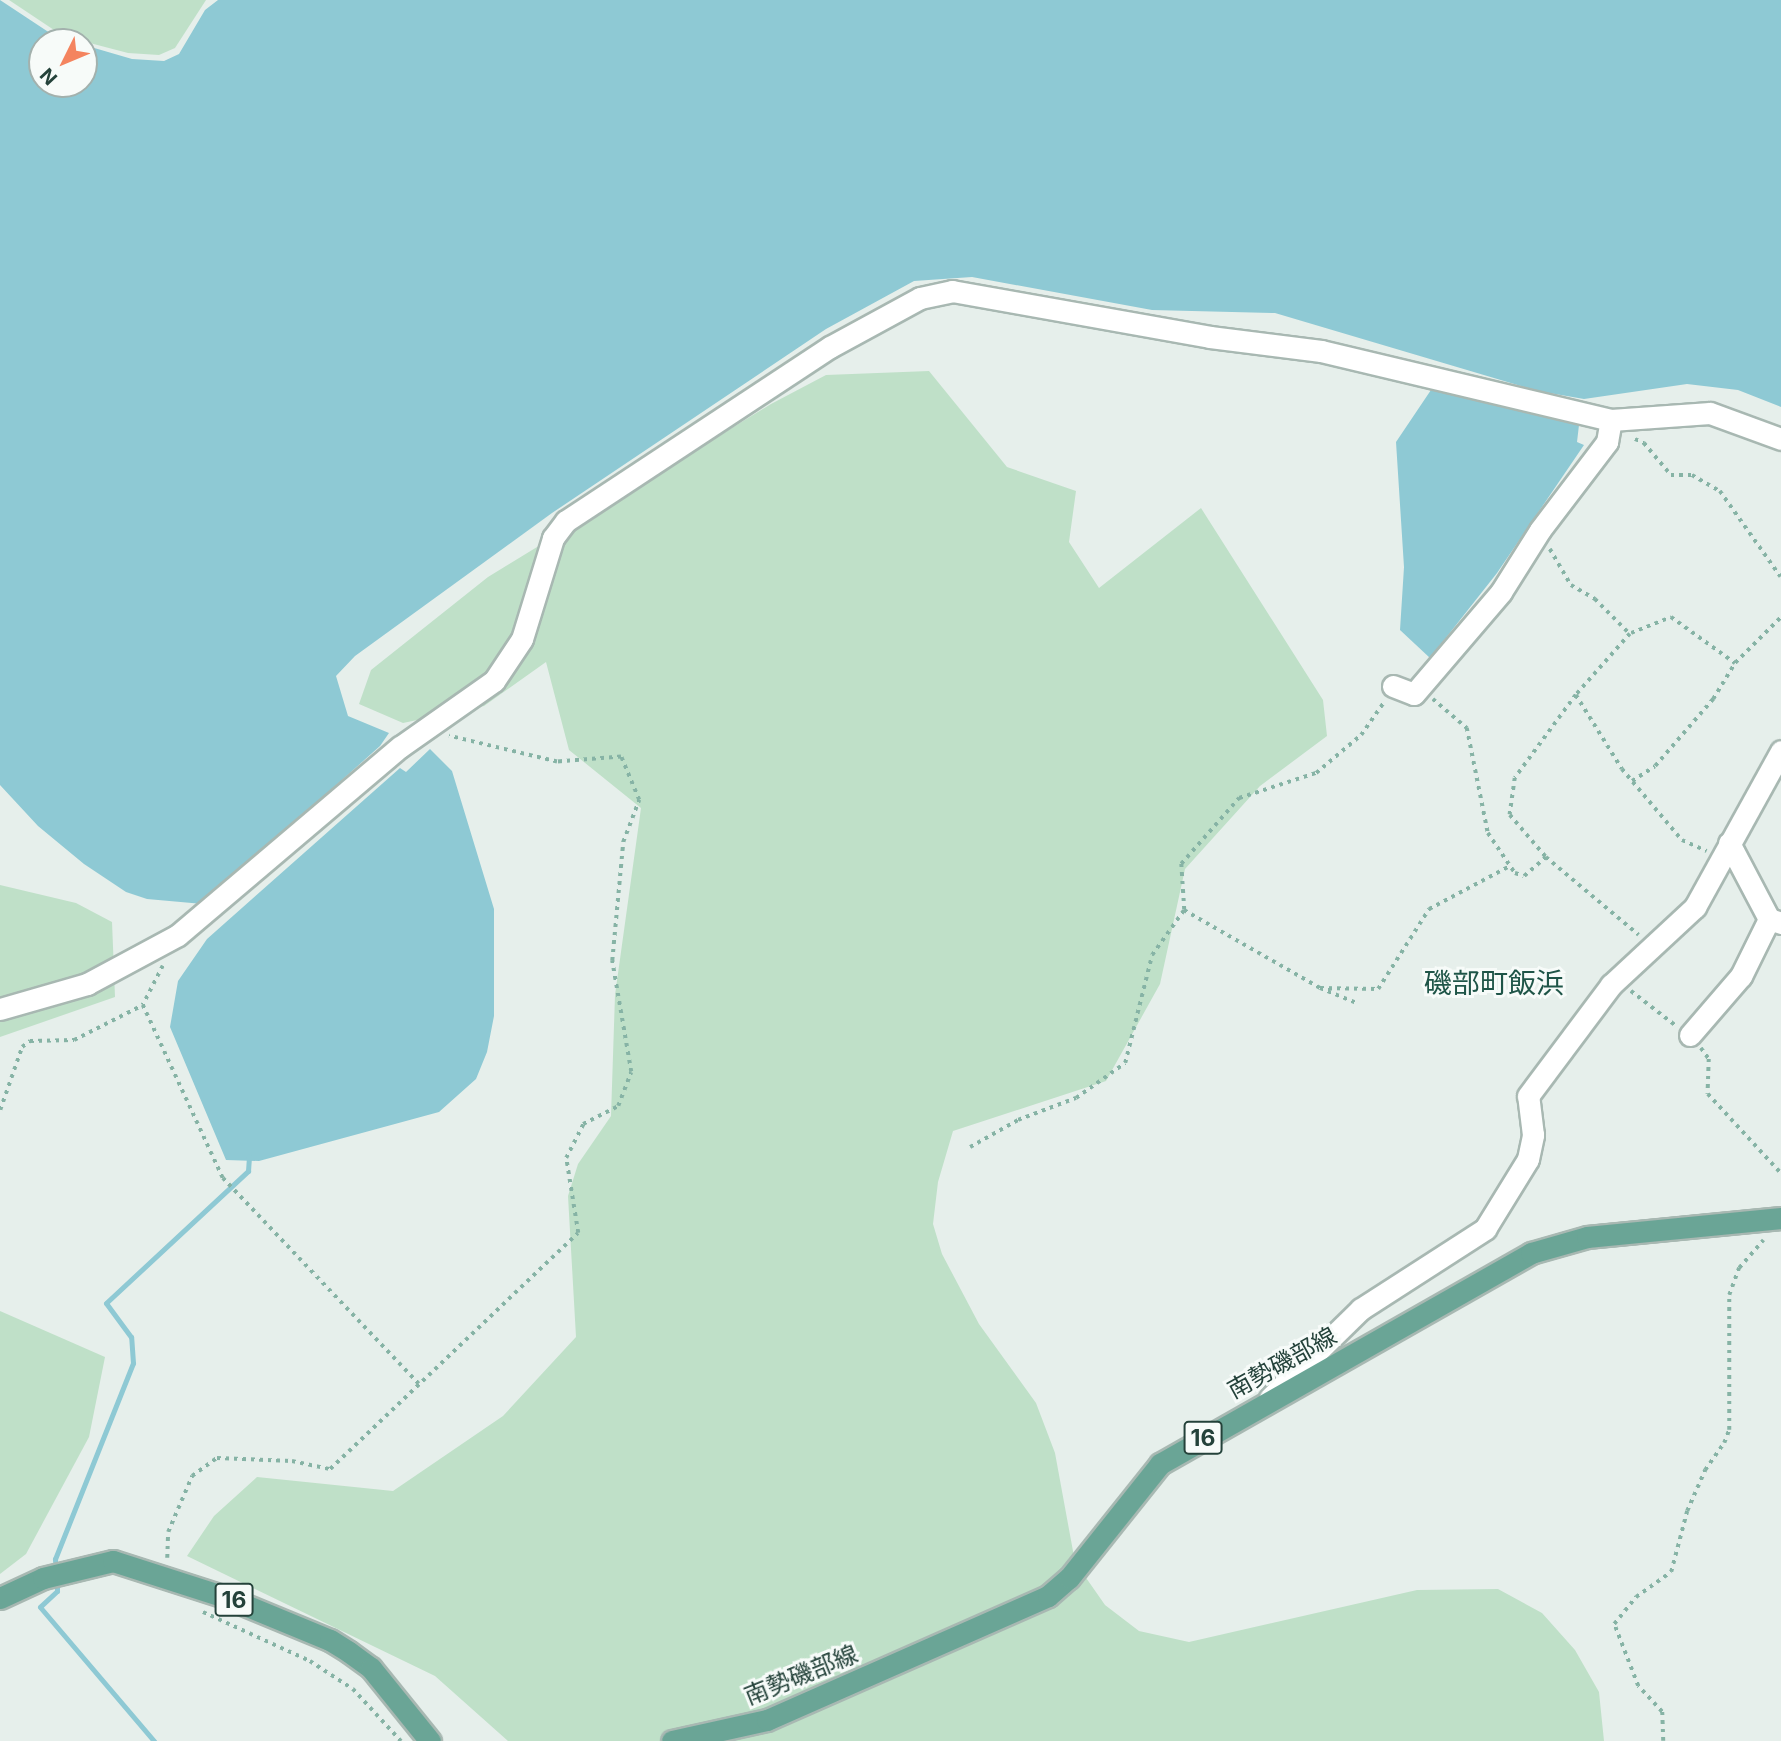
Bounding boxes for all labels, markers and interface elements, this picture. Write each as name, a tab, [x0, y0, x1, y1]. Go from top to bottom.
north arrow	[28, 28, 98, 98]
text: N	[35, 63, 62, 89]
district label: 磯部町飯浜	[1424, 966, 1564, 1000]
street label: 南勢磯部線	[1223, 1321, 1341, 1405]
road number: 16	[1182, 1418, 1224, 1457]
road number: 16	[213, 1581, 255, 1620]
street label: 南勢磯部線	[740, 1639, 862, 1711]

